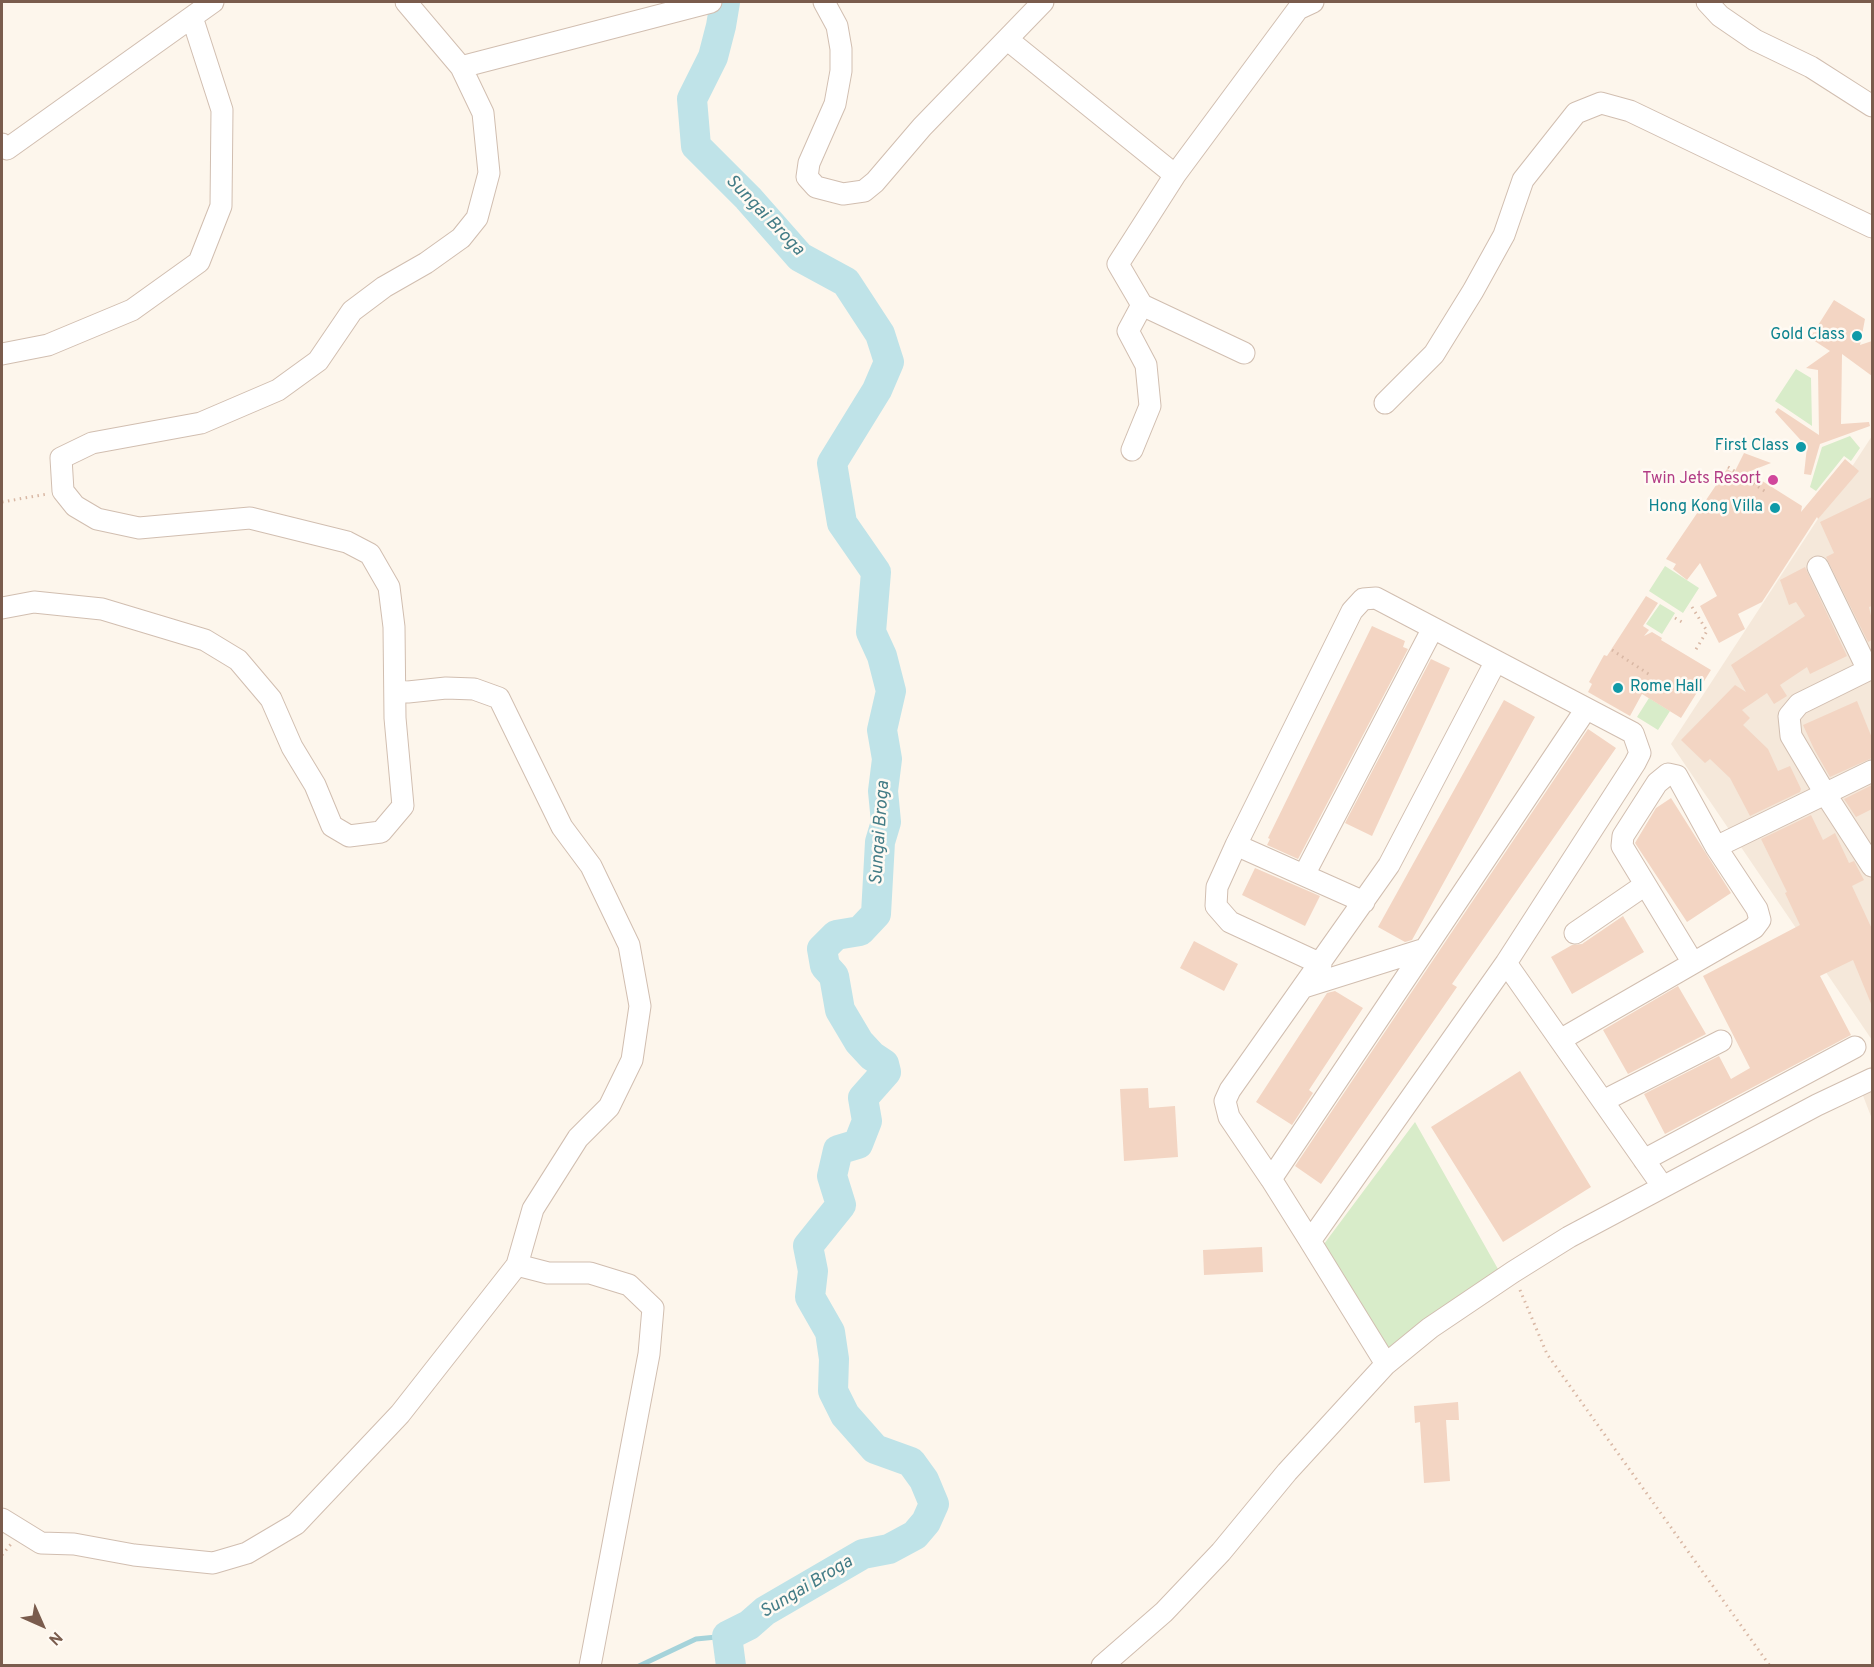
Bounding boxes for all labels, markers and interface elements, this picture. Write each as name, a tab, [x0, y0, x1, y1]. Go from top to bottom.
water label: Sungai Broga	[720, 171, 808, 261]
place label: Gold Class	[1770, 326, 1845, 346]
marker: Gold Class	[1850, 329, 1864, 343]
place label: First Class	[1715, 437, 1789, 457]
marker: First Class	[1794, 440, 1808, 454]
place label: Twin Jets Resort	[1642, 470, 1761, 490]
marker: Twin Jets Resort	[1766, 473, 1780, 487]
place label: Hong Kong Villa	[1649, 498, 1763, 518]
marker: Hong Kong Villa	[1768, 501, 1782, 515]
place label: Rome Hall	[1630, 678, 1703, 698]
marker: Rome Hall	[1611, 681, 1625, 695]
water label: Sungai Broga	[867, 780, 895, 886]
water label: Sungai Broga	[757, 1552, 857, 1624]
north arrow	[12, 1595, 72, 1655]
text: N	[44, 1627, 66, 1649]

